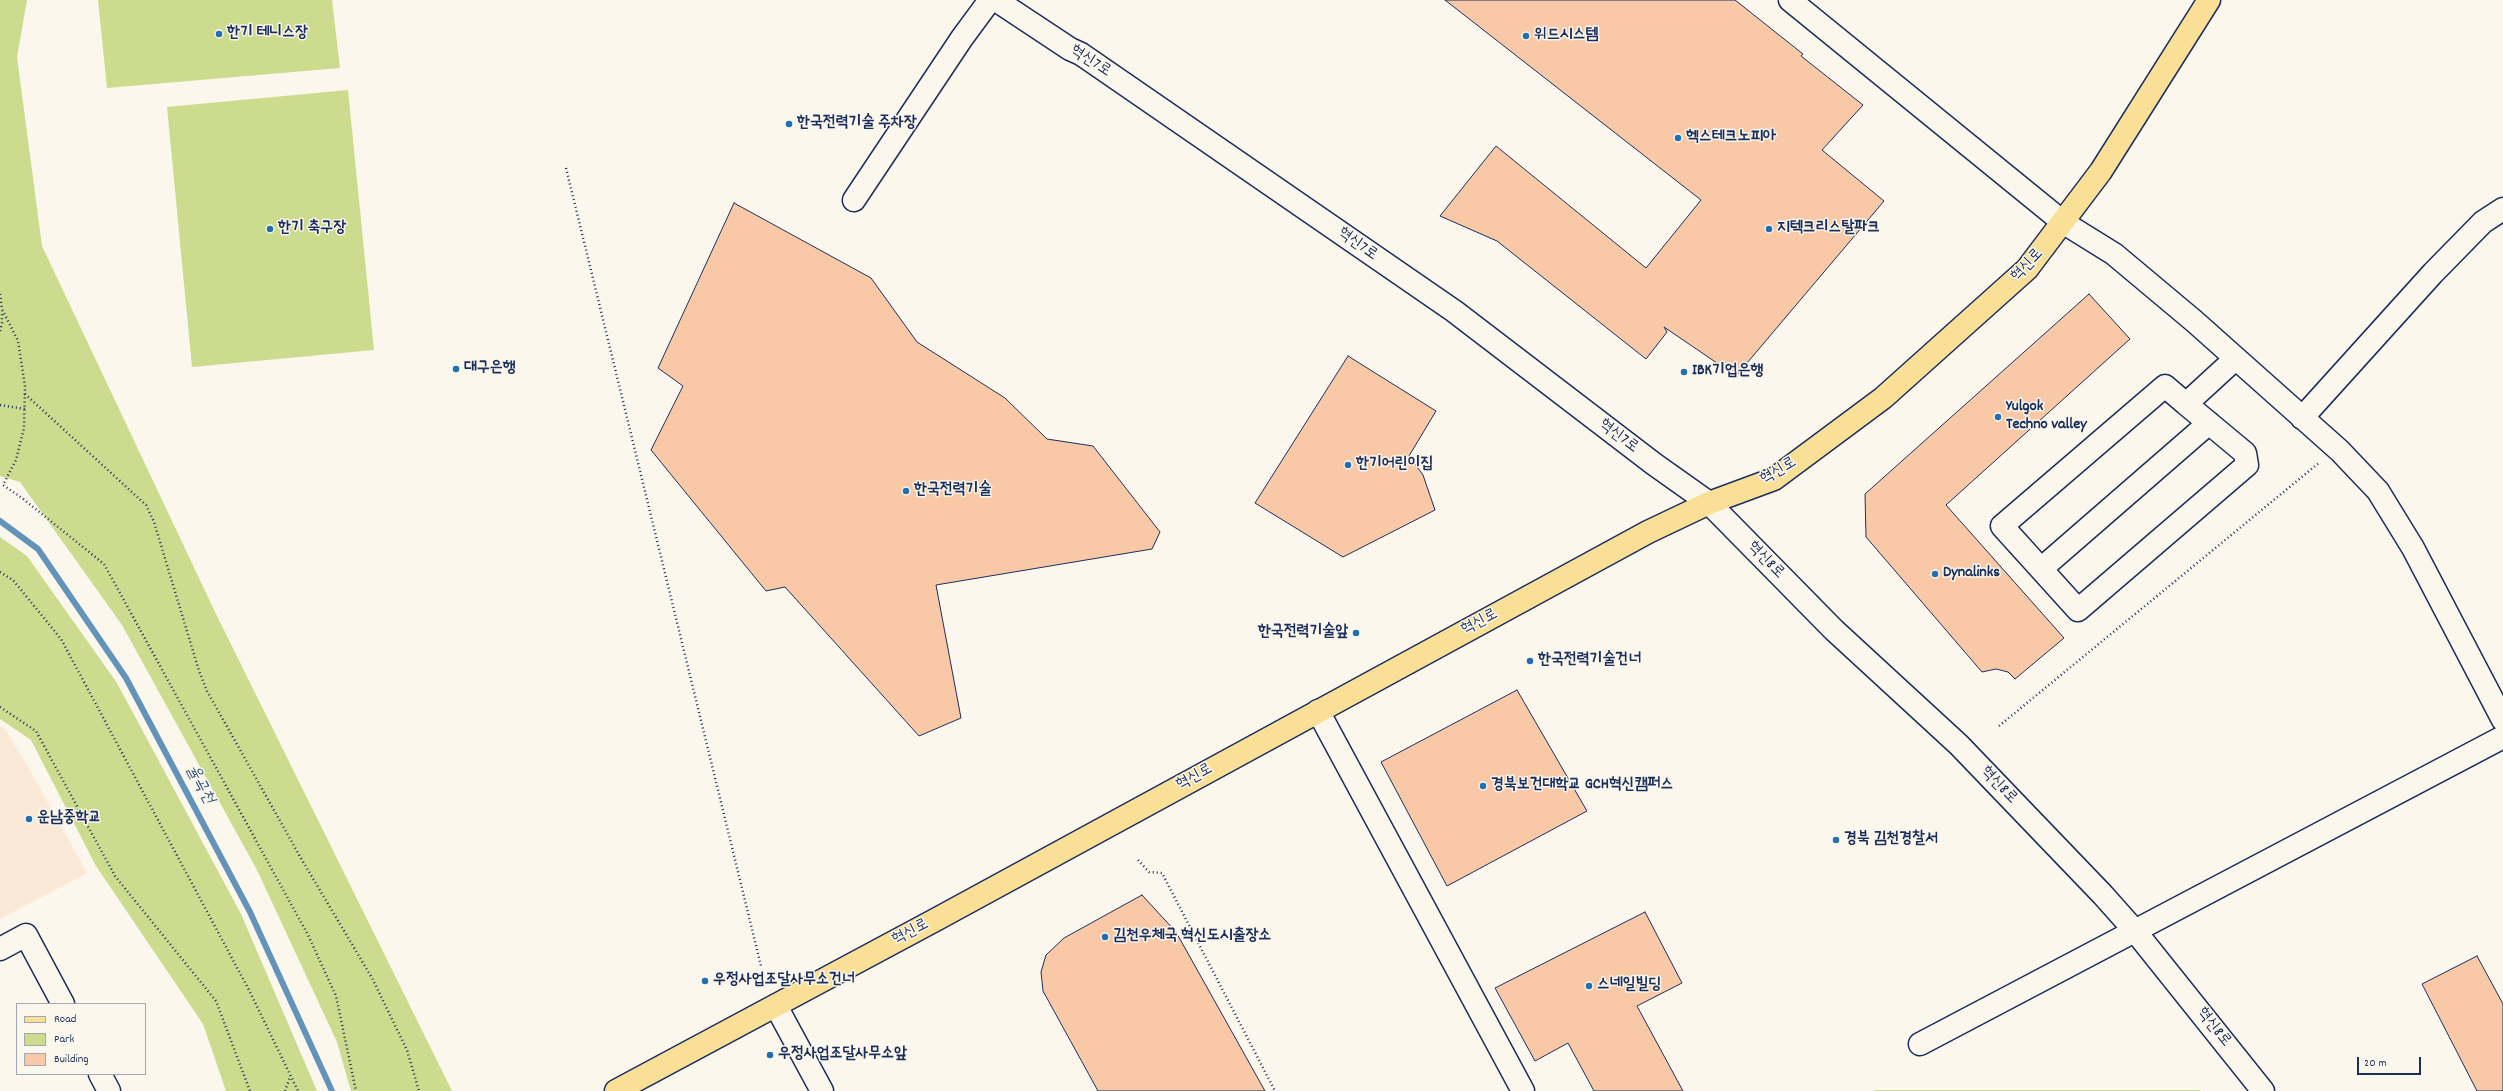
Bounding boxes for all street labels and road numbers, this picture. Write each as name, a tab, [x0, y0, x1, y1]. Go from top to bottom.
street label: 혁신7로	[1066, 42, 1114, 82]
street label: 혁신7로	[1333, 224, 1381, 266]
street label: 혁신로	[2008, 245, 2048, 287]
street label: 혁신7로	[1594, 416, 1642, 458]
street label: 혁신로	[1758, 454, 1800, 490]
street label: 혁신8로	[1742, 538, 1788, 584]
street label: 혁신로	[1458, 605, 1502, 641]
street label: 혁신로	[1173, 760, 1217, 796]
street label: 혁신8로	[1975, 763, 2021, 809]
street label: 혁신로	[889, 915, 933, 951]
street label: 혁신8로	[2191, 1004, 2235, 1052]

